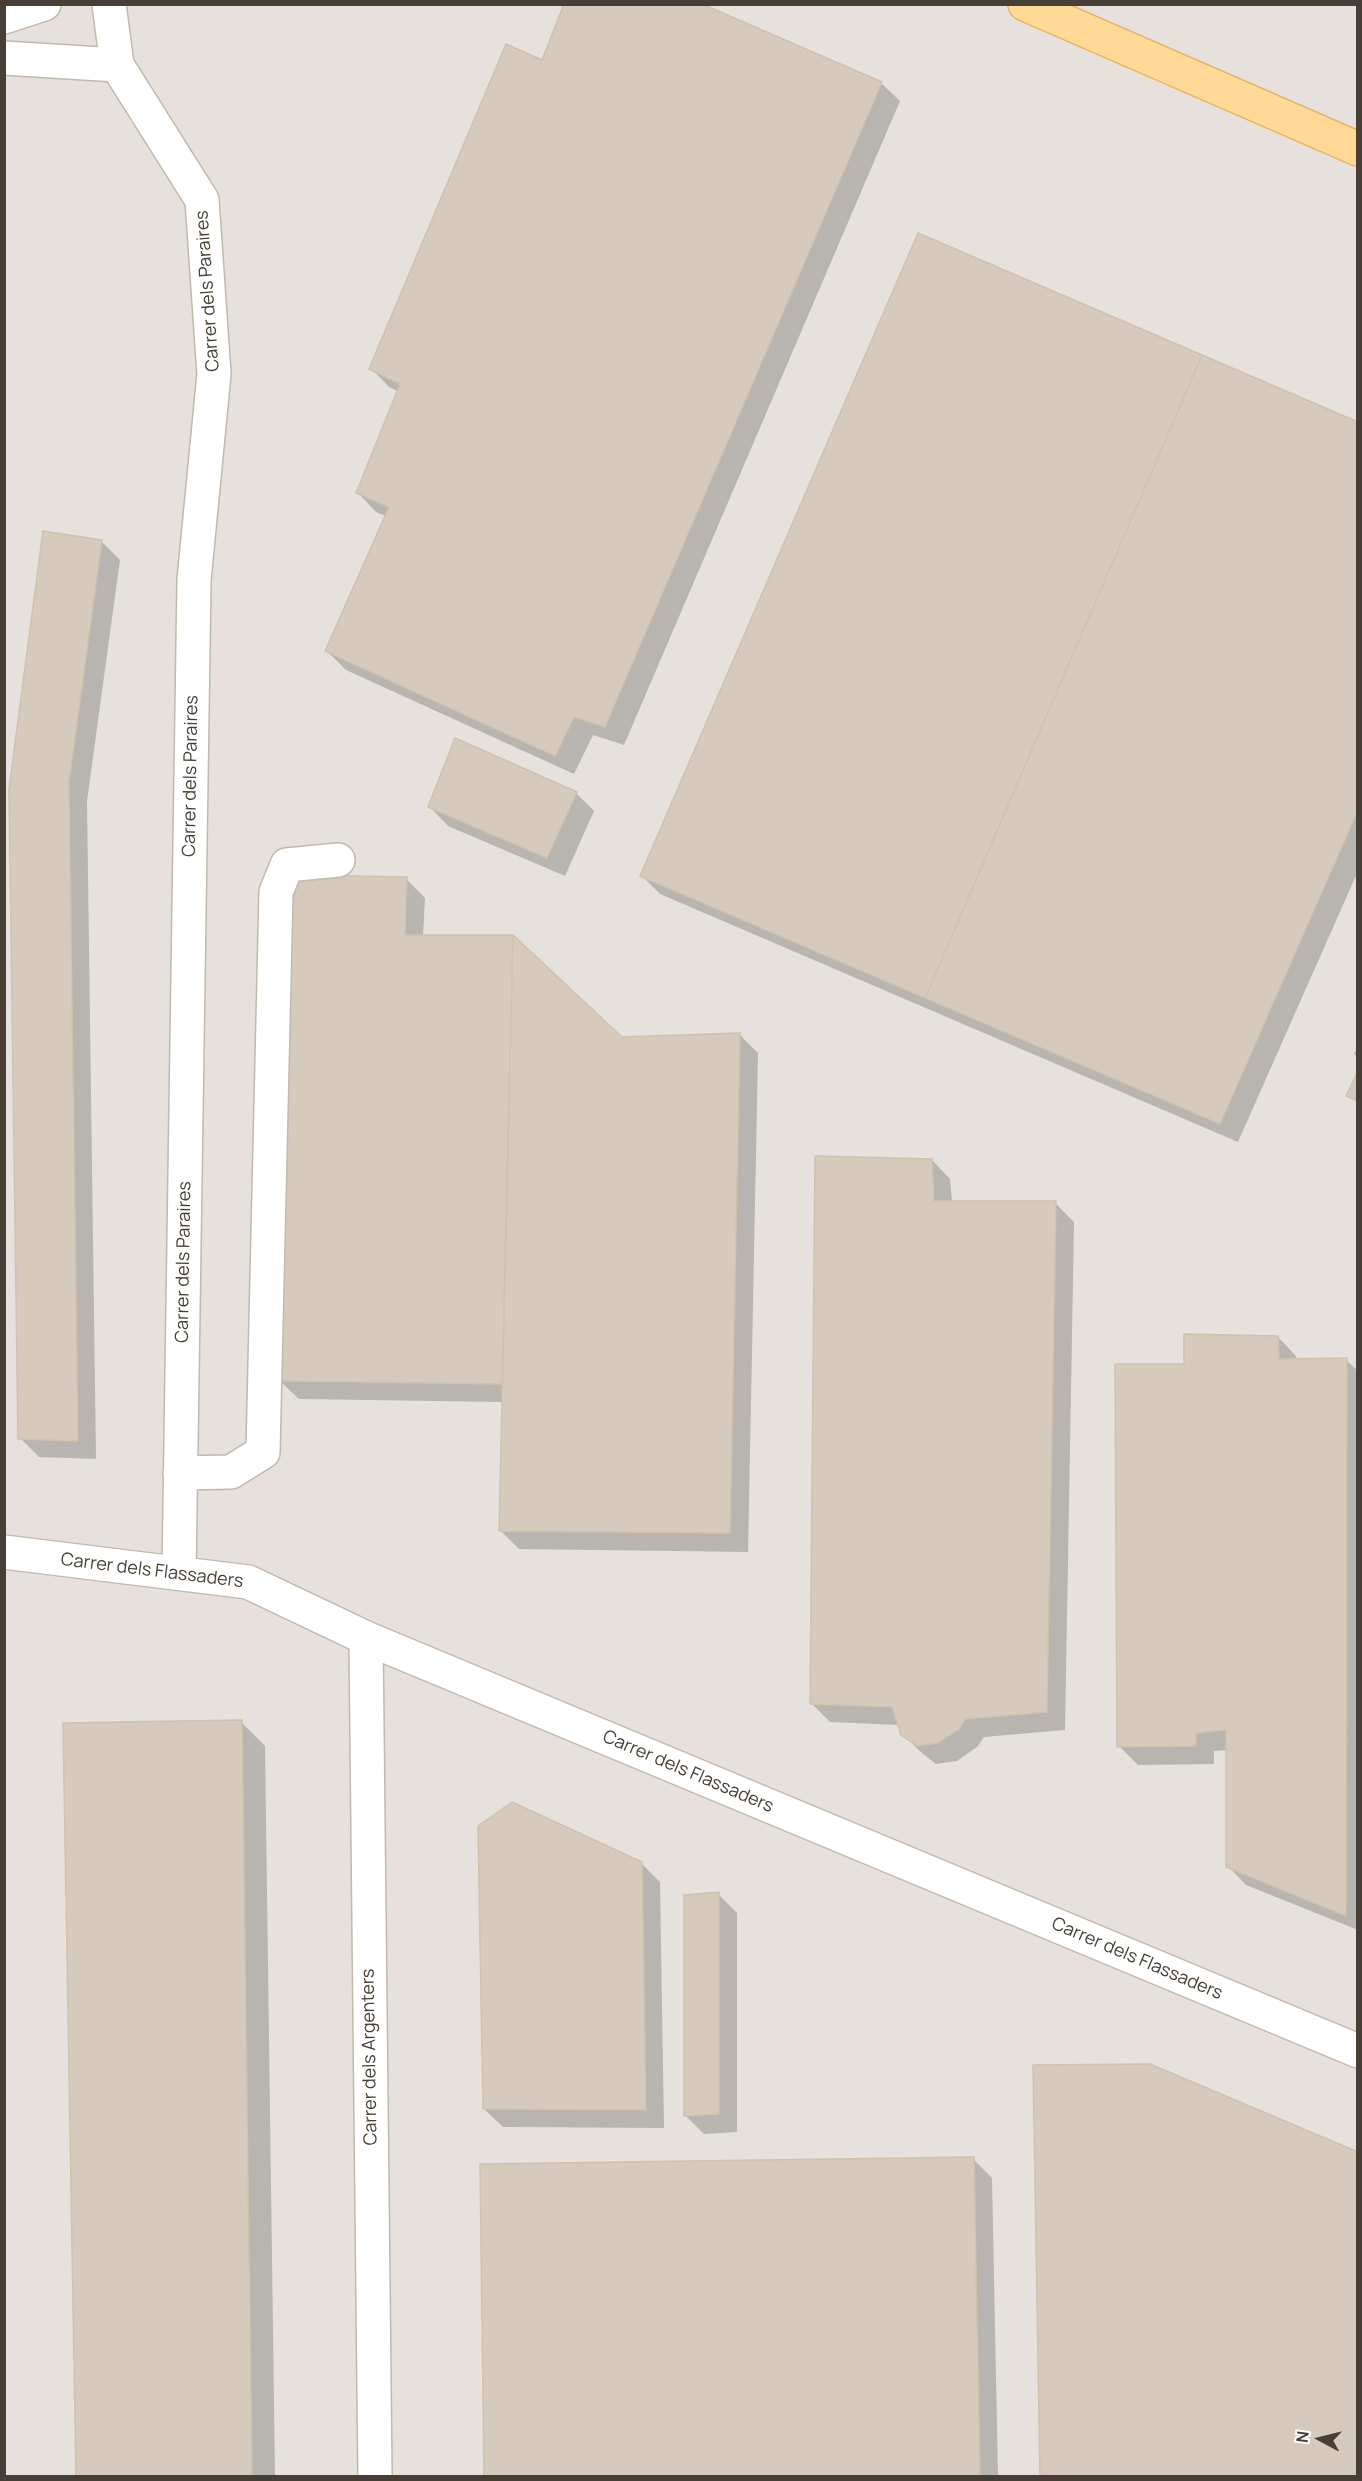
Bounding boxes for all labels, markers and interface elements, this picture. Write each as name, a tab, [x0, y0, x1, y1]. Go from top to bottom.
street label: Carrer dels Paraires	[192, 210, 224, 372]
street label: Carrer dels Paraires	[179, 695, 203, 857]
street label: Carrer dels Paraires	[172, 1181, 196, 1343]
street label: Carrer dels Flassaders	[60, 1549, 244, 1593]
street label: Carrer dels Flassaders	[599, 1726, 777, 1818]
street label: Carrer dels Flassaders	[1048, 1913, 1226, 2005]
street label: Carrer dels Argenters	[358, 1968, 382, 2146]
north arrow	[1290, 2409, 1350, 2469]
text: N	[1291, 2430, 1314, 2444]

